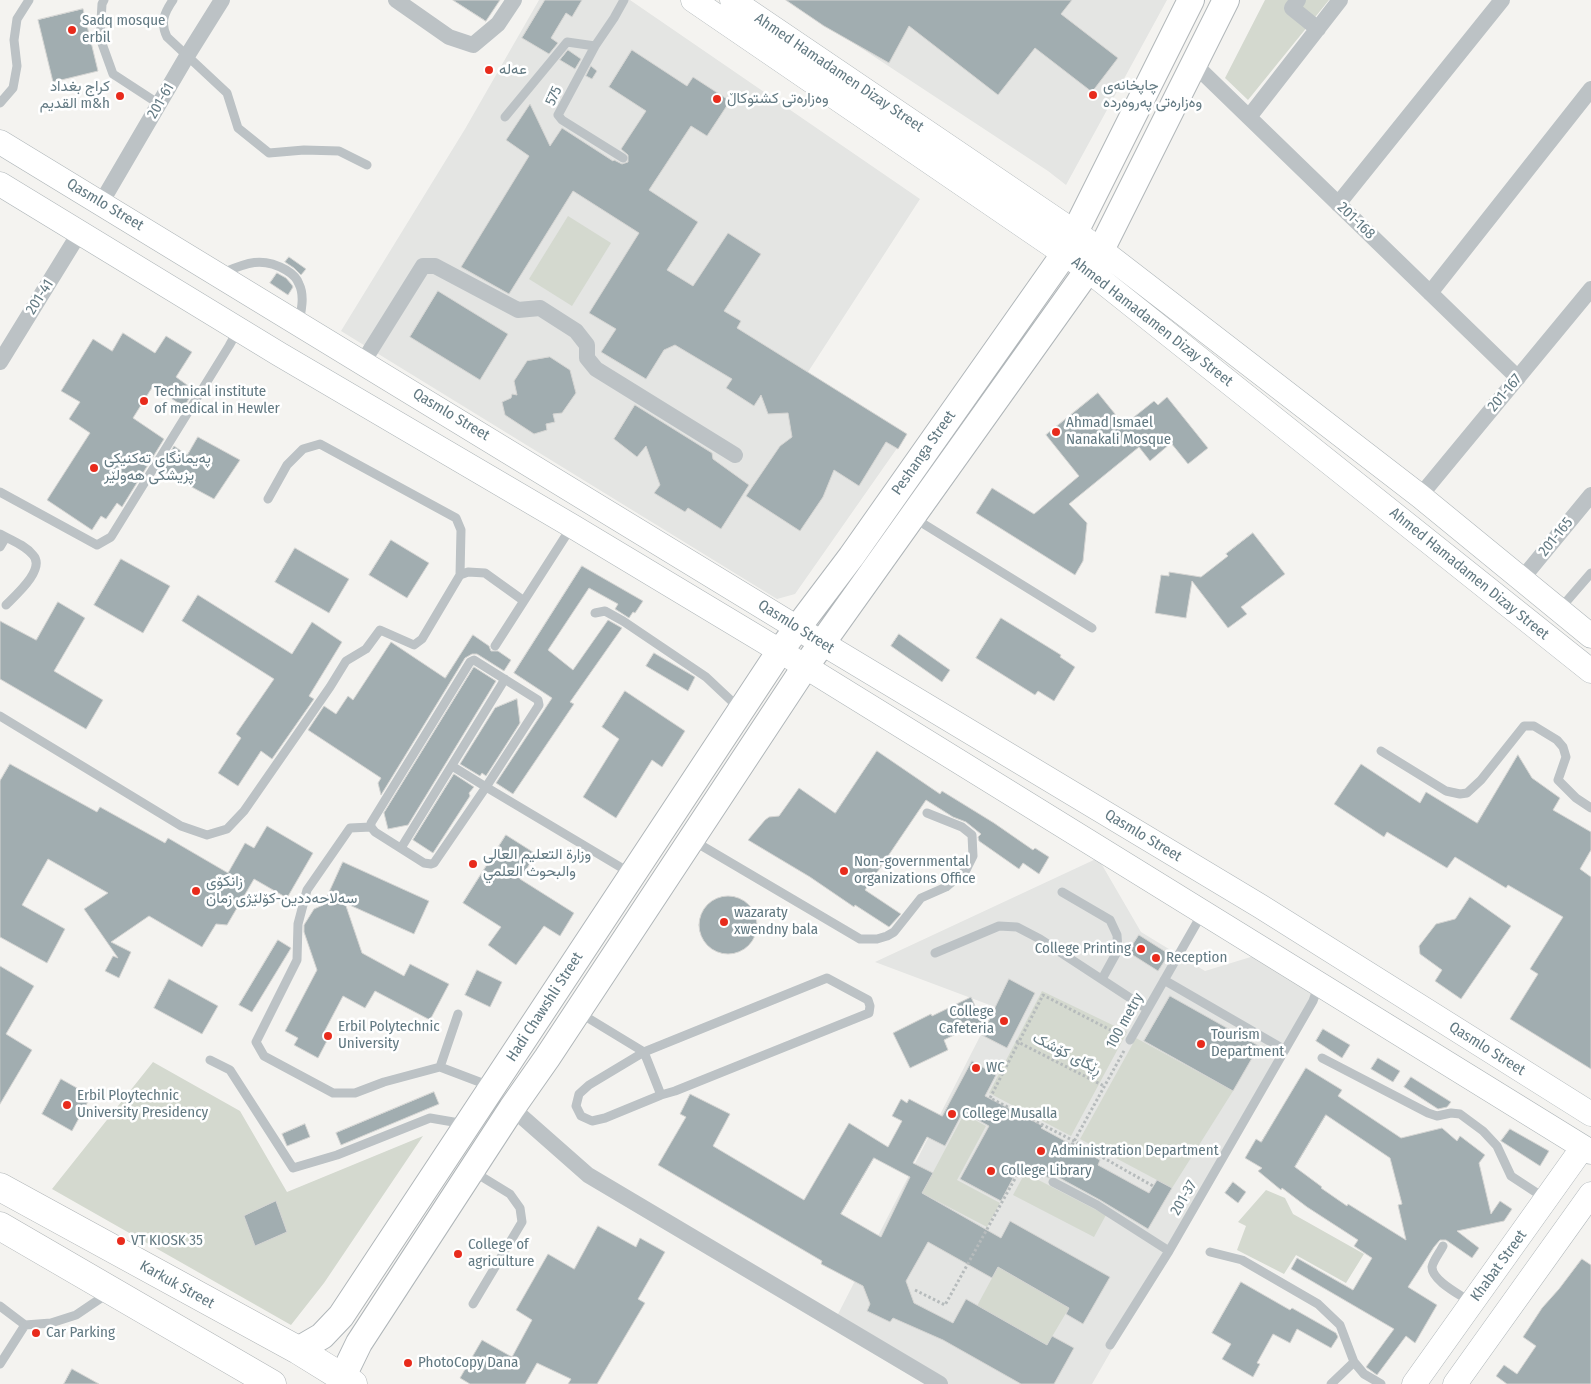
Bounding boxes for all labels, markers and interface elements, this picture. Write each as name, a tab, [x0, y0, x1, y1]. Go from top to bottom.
street label: Ahmed Hamadamen Dizay Street	[751, 10, 927, 136]
place label: Sadq mosque erbil	[82, 12, 166, 47]
marker: Sadq mosque erbil	[66, 24, 78, 36]
place label: عەلە	[499, 61, 527, 79]
marker: عەلە	[483, 64, 495, 76]
place label: چاپخانەی وەزارەتی پەروەردە	[1103, 77, 1202, 112]
place label: كراج بغداد القديم m&h	[40, 78, 110, 113]
street label: 201-61	[144, 80, 178, 122]
street label: 575	[542, 83, 566, 109]
marker: چاپخانەی وەزارەتی پەروەردە	[1087, 89, 1099, 101]
marker: كراج بغداد القديم m&h	[114, 90, 126, 102]
place label: وەزارەتی کشتوکاڵ	[727, 90, 829, 108]
marker: وەزارەتی کشتوکاڵ	[711, 93, 723, 105]
street label: Qasmlo Street	[63, 175, 147, 235]
street label: 201-168	[1333, 199, 1379, 243]
street label: Ahmed Hamadamen Dizay Street	[1068, 253, 1236, 391]
street label: 201-41	[22, 276, 58, 318]
street label: 201-167	[1484, 371, 1526, 415]
place label: Technical institute of medical in Hewler	[154, 383, 280, 418]
street label: Qasmlo Street	[409, 385, 493, 445]
marker: Technical institute of medical in Hewler	[138, 395, 150, 407]
street label: Peshanga Street	[888, 407, 960, 499]
place label: Ahmad Ismael Nanakali Mosque	[1066, 414, 1171, 449]
marker: Ahmad Ismael Nanakali Mosque	[1050, 426, 1062, 438]
place label: پەیمانگای تەکنیکی پزیشکی هەولێر	[104, 450, 211, 485]
marker: پەیمانگای تەکنیکی پزیشکی هەولێر	[88, 462, 100, 474]
street label: Ahmed Hamadamen Dizay Street	[1386, 504, 1552, 644]
street label: 201-165	[1535, 514, 1577, 560]
street label: Qasmlo Street	[754, 596, 838, 658]
street label: Qasmlo Street	[1101, 806, 1185, 866]
place label: وزارة التعليم العالى والبحوث العلمي	[483, 846, 591, 881]
place label: Non-governmental organizations Office	[854, 853, 976, 888]
marker: وزارة التعليم العالى والبحوث العلمي	[467, 858, 479, 870]
marker: Non-governmental organizations Office	[838, 865, 850, 877]
place label: زانکۆی سەلاحەددین-کۆلێژی زمان	[206, 873, 357, 908]
marker: زانکۆی سەلاحەددین-کۆلێژی زمان	[190, 885, 202, 897]
place label: wazaraty xwendny bala	[734, 904, 818, 939]
marker: wazaraty xwendny bala	[718, 916, 730, 928]
place label: College Printing	[1035, 940, 1131, 958]
marker: College Printing	[1135, 943, 1147, 955]
street label: Hadi Chawshli Street	[503, 949, 587, 1065]
place label: Reception	[1166, 949, 1227, 967]
marker: Reception	[1150, 952, 1162, 964]
street label: 100 metry	[1102, 990, 1148, 1052]
place label: College Cafeteria	[939, 1003, 994, 1038]
marker: College Cafeteria	[998, 1015, 1010, 1027]
place label: Erbil Polytechnic University	[338, 1018, 440, 1053]
street label: Qasmlo Street	[1445, 1018, 1529, 1080]
place label: Tourism Department	[1211, 1026, 1284, 1061]
street label: ڕێگای کۆشک	[1030, 1029, 1104, 1079]
marker: Erbil Polytechnic University	[322, 1030, 334, 1042]
marker: Tourism Department	[1195, 1038, 1207, 1050]
place label: WC	[986, 1059, 1005, 1077]
marker: WC	[970, 1062, 982, 1074]
place label: Erbil Ploytechnic University Presidency	[77, 1087, 208, 1122]
marker: Erbil Ploytechnic University Presidency	[61, 1099, 73, 1111]
place label: College Musalla	[962, 1105, 1057, 1123]
marker: College Musalla	[946, 1108, 958, 1120]
place label: Administration Department	[1051, 1142, 1219, 1160]
marker: Administration Department	[1035, 1145, 1047, 1157]
place label: College Library	[1001, 1162, 1092, 1180]
marker: College Library	[985, 1165, 997, 1177]
street label: 201-37	[1167, 1177, 1201, 1219]
street label: Khabat Street	[1467, 1227, 1531, 1305]
place label: VT KIOSK 35	[131, 1232, 203, 1250]
marker: VT KIOSK 35	[115, 1235, 127, 1247]
place label: College of agriculture	[468, 1236, 534, 1271]
marker: College of agriculture	[452, 1248, 464, 1260]
street label: Karkuk Street	[137, 1257, 217, 1313]
place label: Car Parking	[46, 1324, 115, 1342]
marker: Car Parking	[30, 1327, 42, 1339]
place label: PhotoCopy Dana	[418, 1354, 518, 1372]
marker: PhotoCopy Dana	[402, 1357, 414, 1369]

